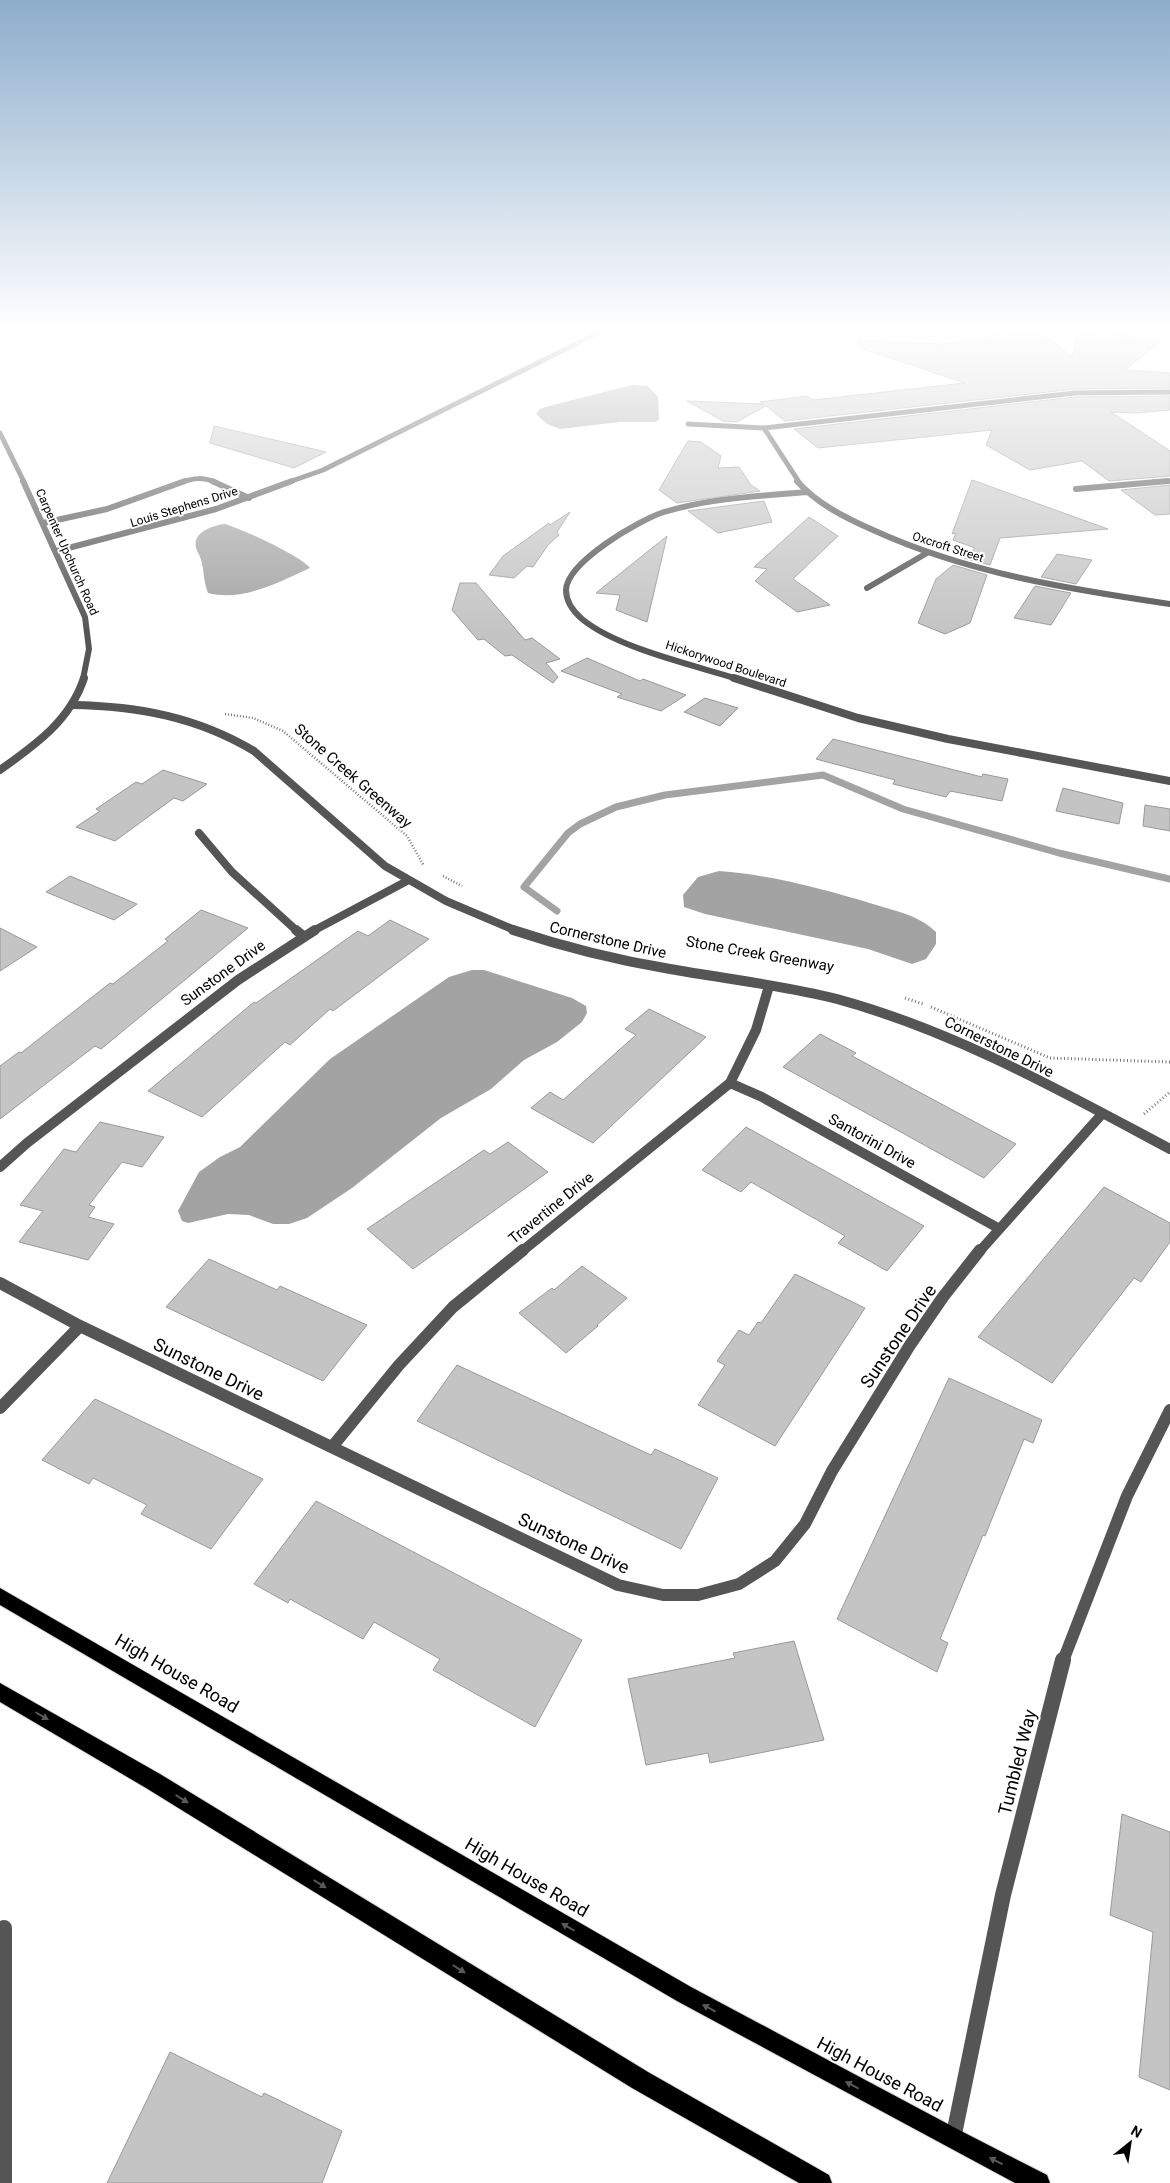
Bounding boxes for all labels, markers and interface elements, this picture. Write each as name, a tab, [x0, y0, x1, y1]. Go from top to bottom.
street label: Louis Stephens Drive	[128, 484, 240, 530]
street label: Carpenter Upchurch Road	[33, 487, 101, 617]
street label: Oxcroft Street	[911, 529, 985, 565]
street label: Hickorywood Boulevard	[664, 638, 788, 690]
street label: Stone Creek Greenway	[291, 720, 415, 832]
street label: Cornerstone Drive	[548, 918, 668, 962]
street label: Stone Creek Greenway	[685, 932, 835, 976]
street label: Sunstone Drive	[177, 936, 269, 1010]
street label: Cornerstone Drive	[941, 1013, 1057, 1081]
street label: Santorini Drive	[825, 1110, 919, 1172]
street label: Travertine Drive	[505, 1168, 597, 1248]
street label: Sunstone Drive	[856, 1280, 940, 1392]
street label: Sunstone Drive	[150, 1333, 268, 1405]
street label: Sunstone Drive	[515, 1508, 633, 1578]
street label: High House Road	[111, 1629, 243, 1717]
street label: Tumbled Way	[994, 1707, 1040, 1817]
one-way arrow	[36, 1712, 49, 1721]
one-way arrow	[176, 1794, 189, 1804]
street label: High House Road	[461, 1833, 593, 1921]
one-way arrow	[314, 1879, 327, 1889]
one-way arrow	[562, 1922, 575, 1931]
one-way arrow	[452, 1965, 465, 1974]
one-way arrow	[702, 2004, 716, 2012]
street label: High House Road	[814, 2032, 946, 2116]
one-way arrow	[845, 2081, 859, 2089]
north arrow	[1105, 2118, 1155, 2168]
text: N	[1128, 2122, 1145, 2141]
one-way arrow	[988, 2157, 1003, 2165]

